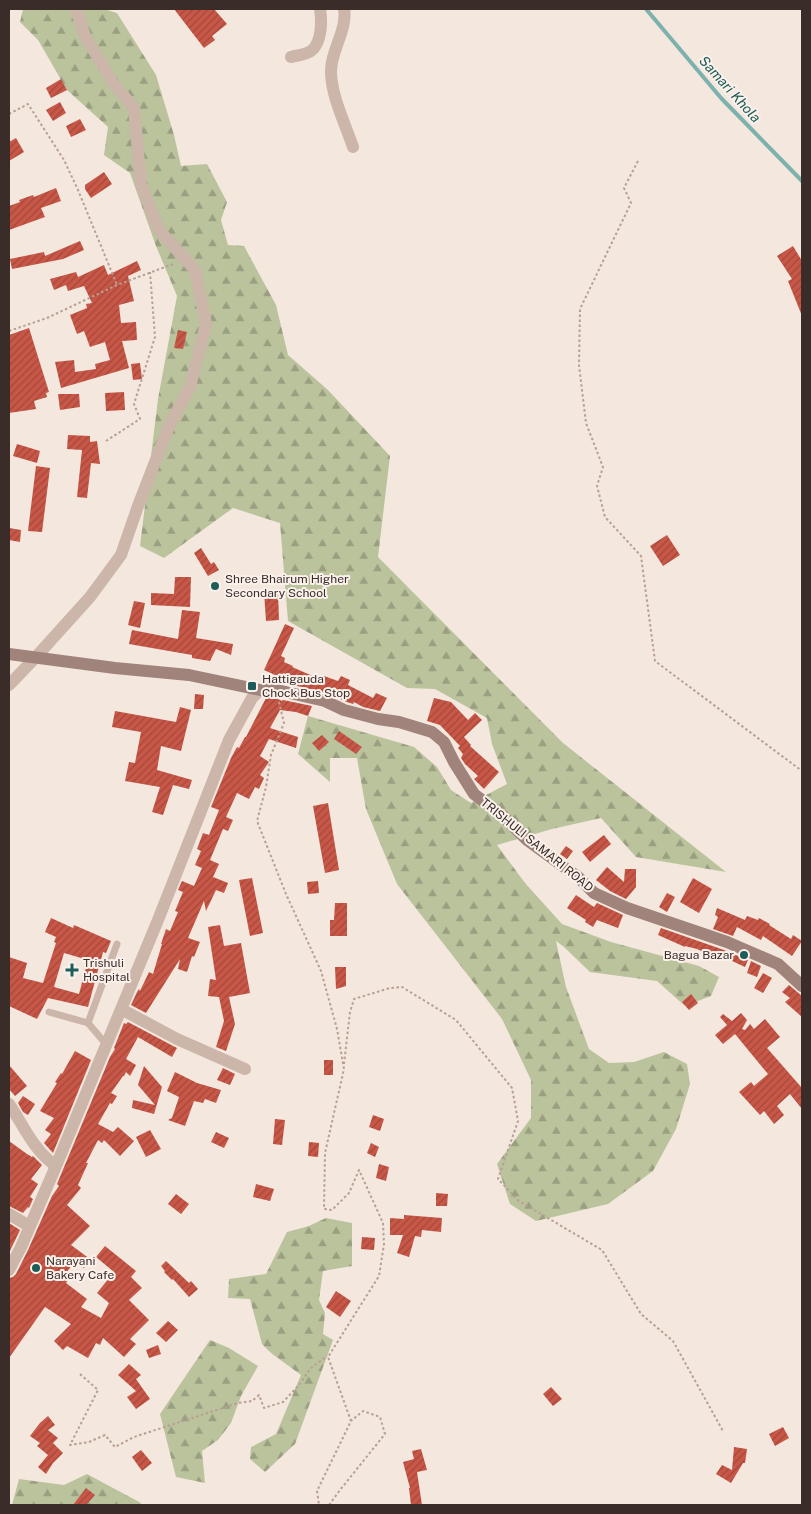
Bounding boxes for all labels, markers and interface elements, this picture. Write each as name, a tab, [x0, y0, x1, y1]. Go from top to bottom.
water label: Samari Khola	[696, 52, 764, 126]
place label: Shree Bhairum Higher Secondary School	[225, 572, 349, 600]
marker: Shree Bhairum Higher Secondary School	[209, 580, 221, 592]
place label: Hattigauda Chock Bus Stop	[262, 672, 350, 700]
marker: Hattigauda Chock Bus Stop	[246, 680, 258, 692]
street label: TRISHULI SAMARI ROAD	[478, 795, 596, 895]
place label: Bagua Bazar	[664, 948, 734, 962]
marker: Bagua Bazar	[738, 949, 750, 961]
place label: Trishuli Hospital	[83, 956, 130, 984]
marker: Trishuli Hospital	[65, 963, 79, 977]
place label: Narayani Bakery Cafe	[46, 1254, 114, 1282]
marker: Narayani Bakery Cafe	[30, 1262, 42, 1274]

